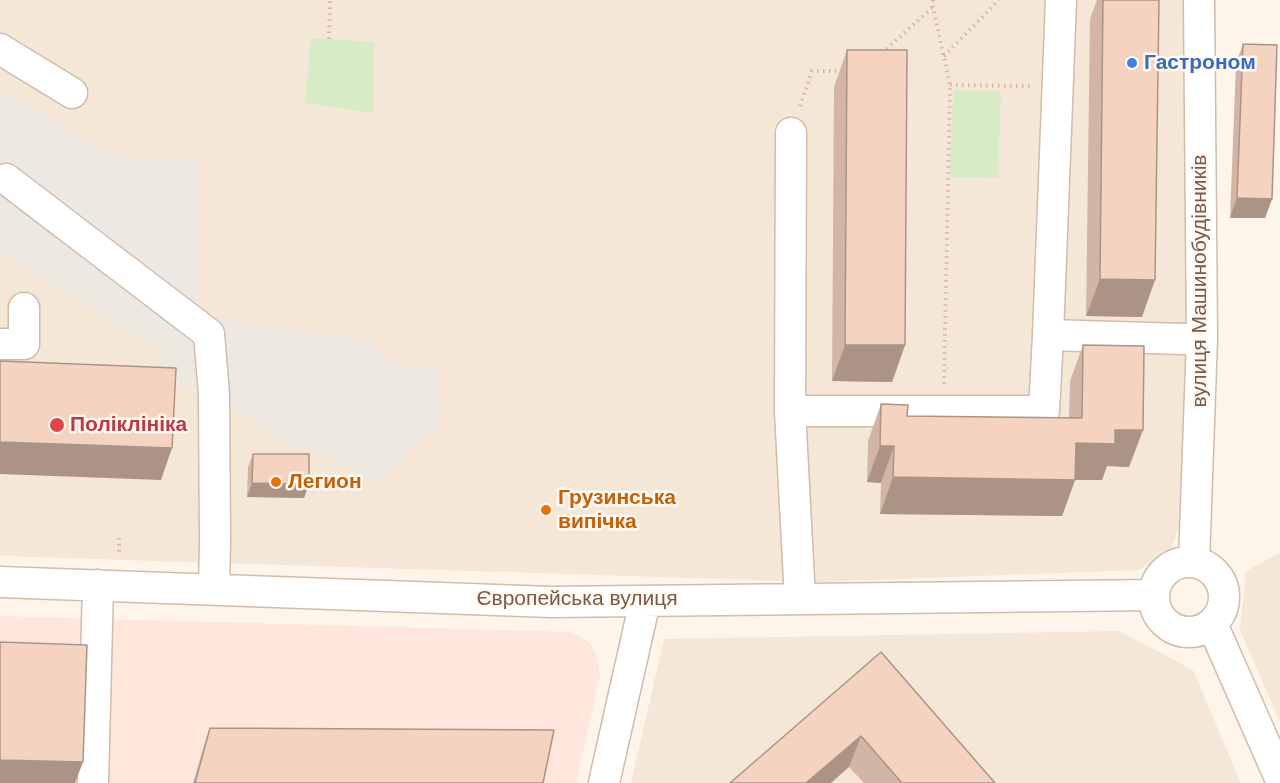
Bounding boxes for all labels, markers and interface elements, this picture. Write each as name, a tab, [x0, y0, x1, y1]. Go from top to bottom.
place label: Гастроном	[1144, 50, 1256, 76]
marker: Гастроном	[1125, 56, 1139, 70]
street label: вулиця Машинобудівників	[1187, 155, 1213, 407]
place label: Поліклініка	[70, 412, 187, 438]
marker: Поліклініка	[48, 416, 66, 434]
place label: Легион	[288, 469, 362, 495]
marker: Легион	[269, 475, 283, 489]
place label: Грузинська випічка	[558, 485, 676, 535]
marker: Грузинська випічка	[539, 503, 553, 517]
street label: Європейська вулиця	[476, 586, 678, 612]

